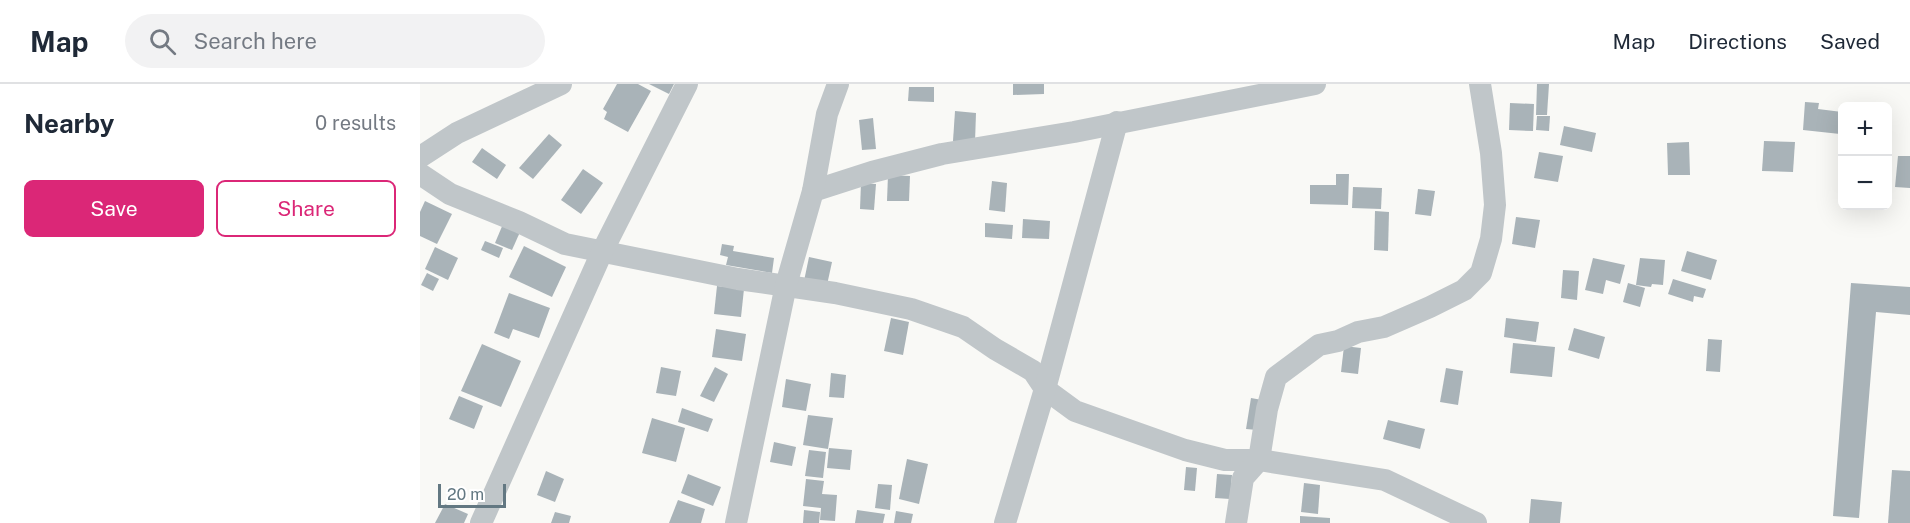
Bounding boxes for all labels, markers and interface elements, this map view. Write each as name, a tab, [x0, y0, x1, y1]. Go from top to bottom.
search box	[125, 14, 545, 68]
text: Map	[30, 25, 89, 58]
icon: search	[146, 25, 179, 58]
text: Search here	[194, 28, 317, 54]
text: Map	[1613, 29, 1655, 54]
text: Directions	[1688, 29, 1787, 54]
text: Saved	[1820, 29, 1880, 54]
map controls	[1838, 102, 1892, 210]
button: +	[1838, 102, 1892, 156]
text: Nearby	[24, 108, 114, 139]
text: 0 results	[315, 111, 396, 135]
button: −	[1838, 156, 1892, 210]
button: Save	[24, 180, 204, 237]
button: Share	[216, 180, 396, 237]
scale bar	[438, 481, 506, 508]
text: 20 m	[447, 485, 484, 504]

